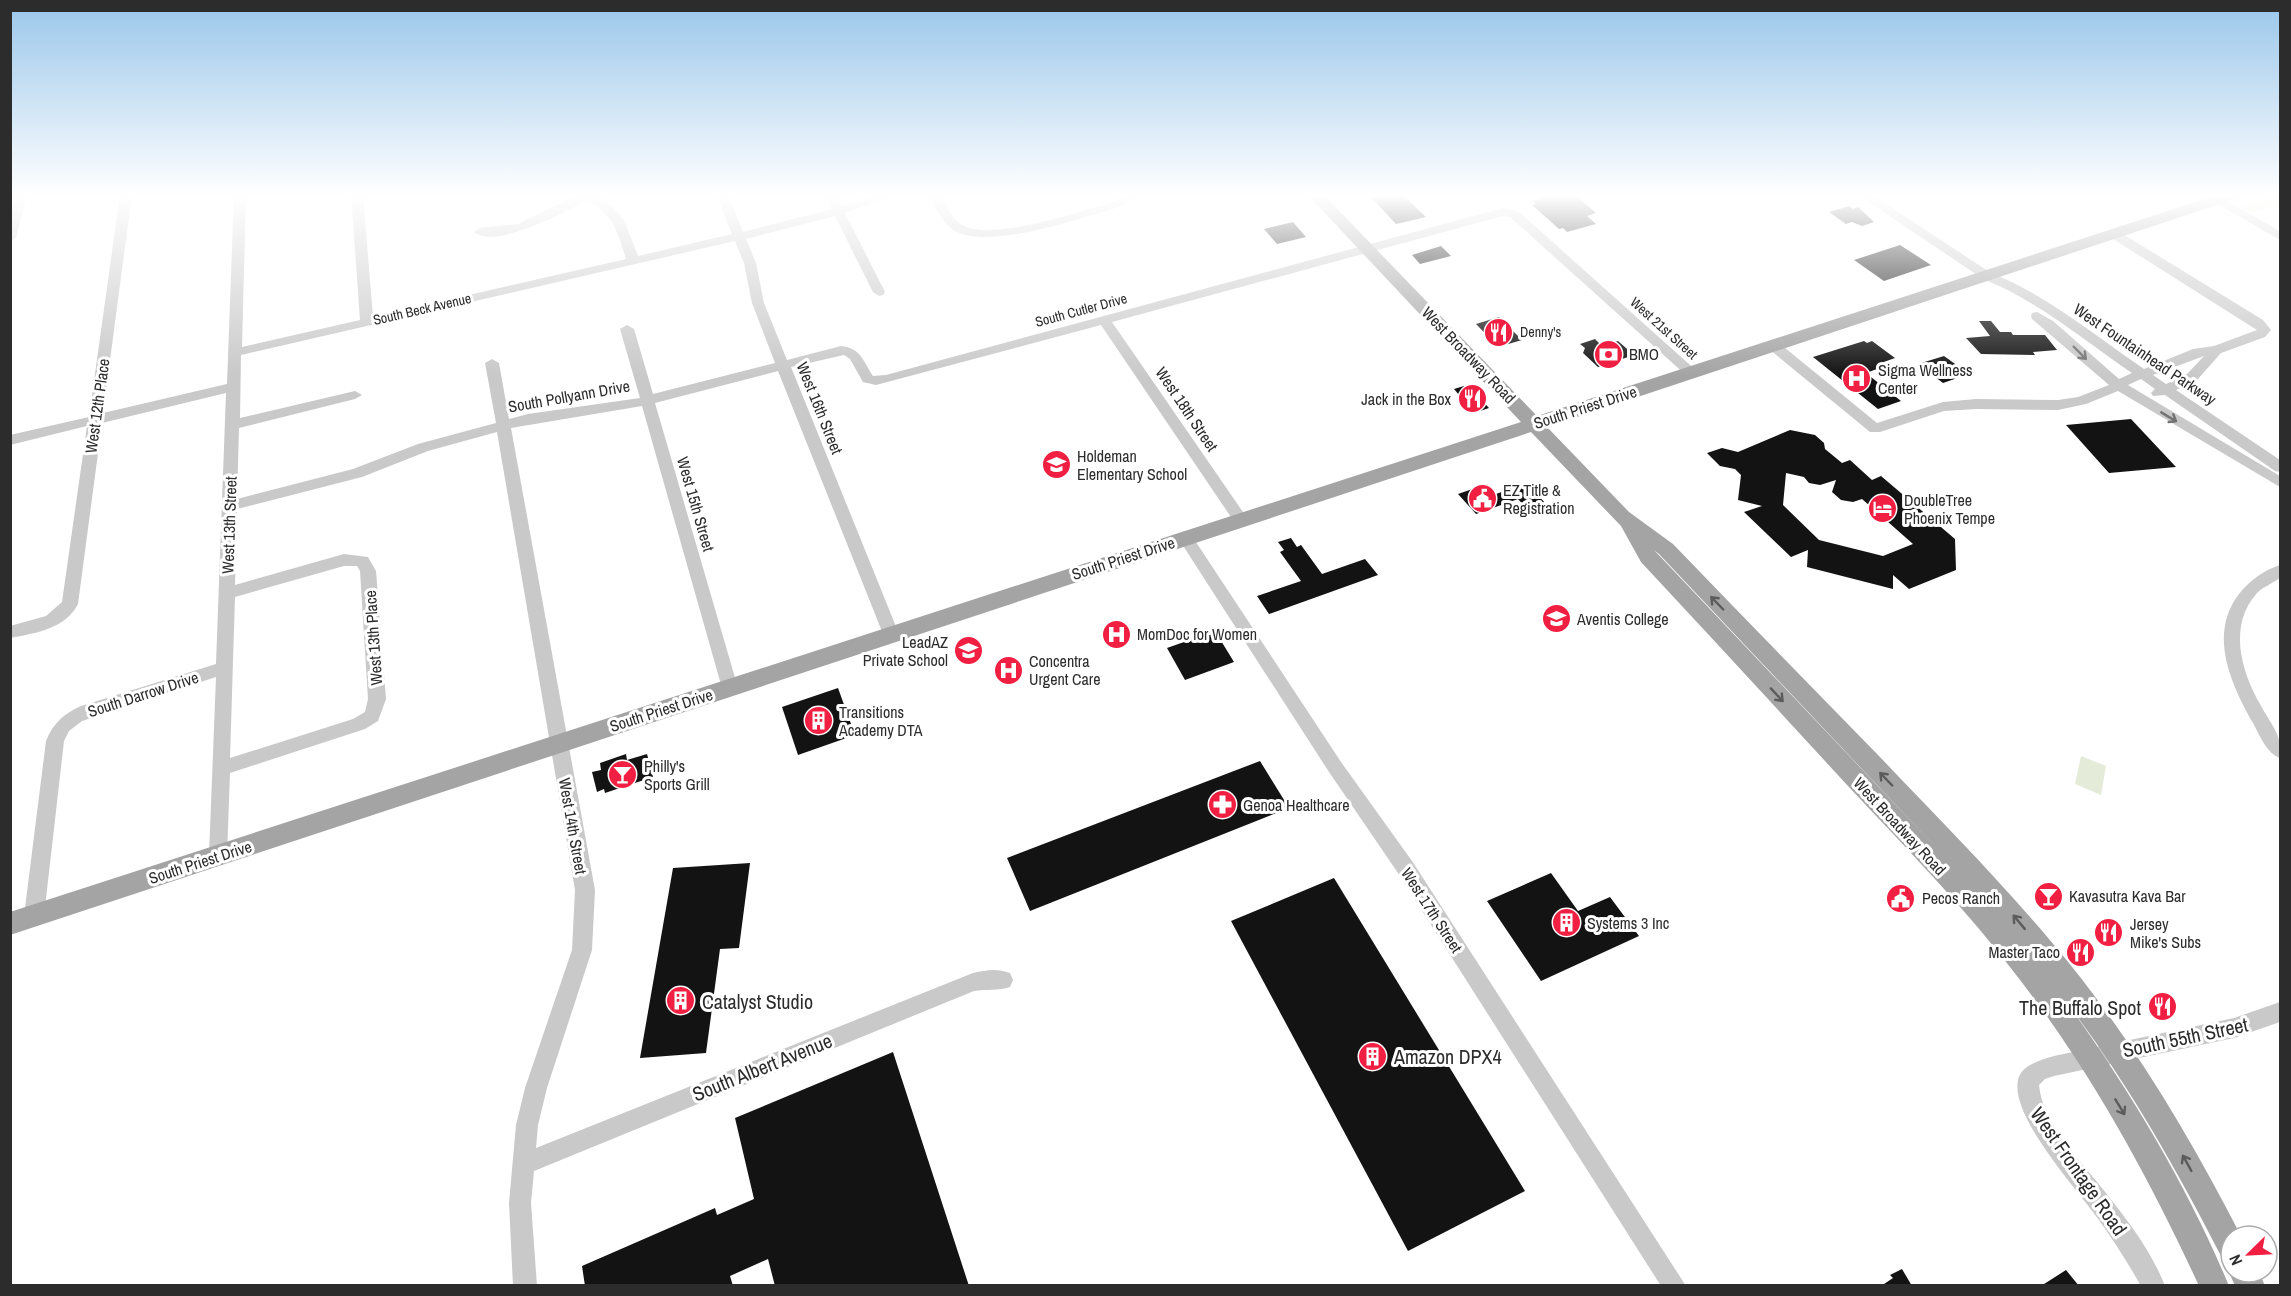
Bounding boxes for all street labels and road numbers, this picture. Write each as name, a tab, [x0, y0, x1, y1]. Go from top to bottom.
street label: South Beck Avenue	[371, 289, 473, 329]
street label: South Cutler Drive	[1033, 289, 1129, 331]
street label: West 21st Street	[1627, 293, 1701, 363]
street label: West Fountainhead Parkway	[2069, 298, 2221, 410]
street label: West Broadway Road	[1417, 302, 1521, 408]
street label: West 12th Place	[79, 357, 115, 455]
street label: West 16th Street	[792, 359, 849, 458]
street label: West 18th Street	[1151, 362, 1224, 456]
street label: South Pollyann Drive	[506, 374, 632, 418]
street label: South Priest Drive	[1531, 380, 1639, 434]
street label: West 15th Street	[672, 454, 720, 554]
street label: West 13th Street	[216, 476, 242, 574]
street label: South Priest Drive	[1069, 531, 1177, 585]
street label: West 13th Place	[359, 590, 387, 686]
street label: South Darrow Drive	[85, 666, 201, 722]
street label: South Priest Drive	[607, 683, 715, 737]
street label: West Broadway Road	[1849, 772, 1951, 880]
street label: West 14th Street	[554, 776, 592, 876]
street label: South Priest Drive	[146, 835, 254, 889]
street label: West 17th Street	[1396, 863, 1468, 957]
street label: South 55th Street	[2120, 1010, 2251, 1063]
street label: South Albert Avenue	[688, 1027, 836, 1107]
street label: West Frontage Road	[2025, 1101, 2133, 1241]

